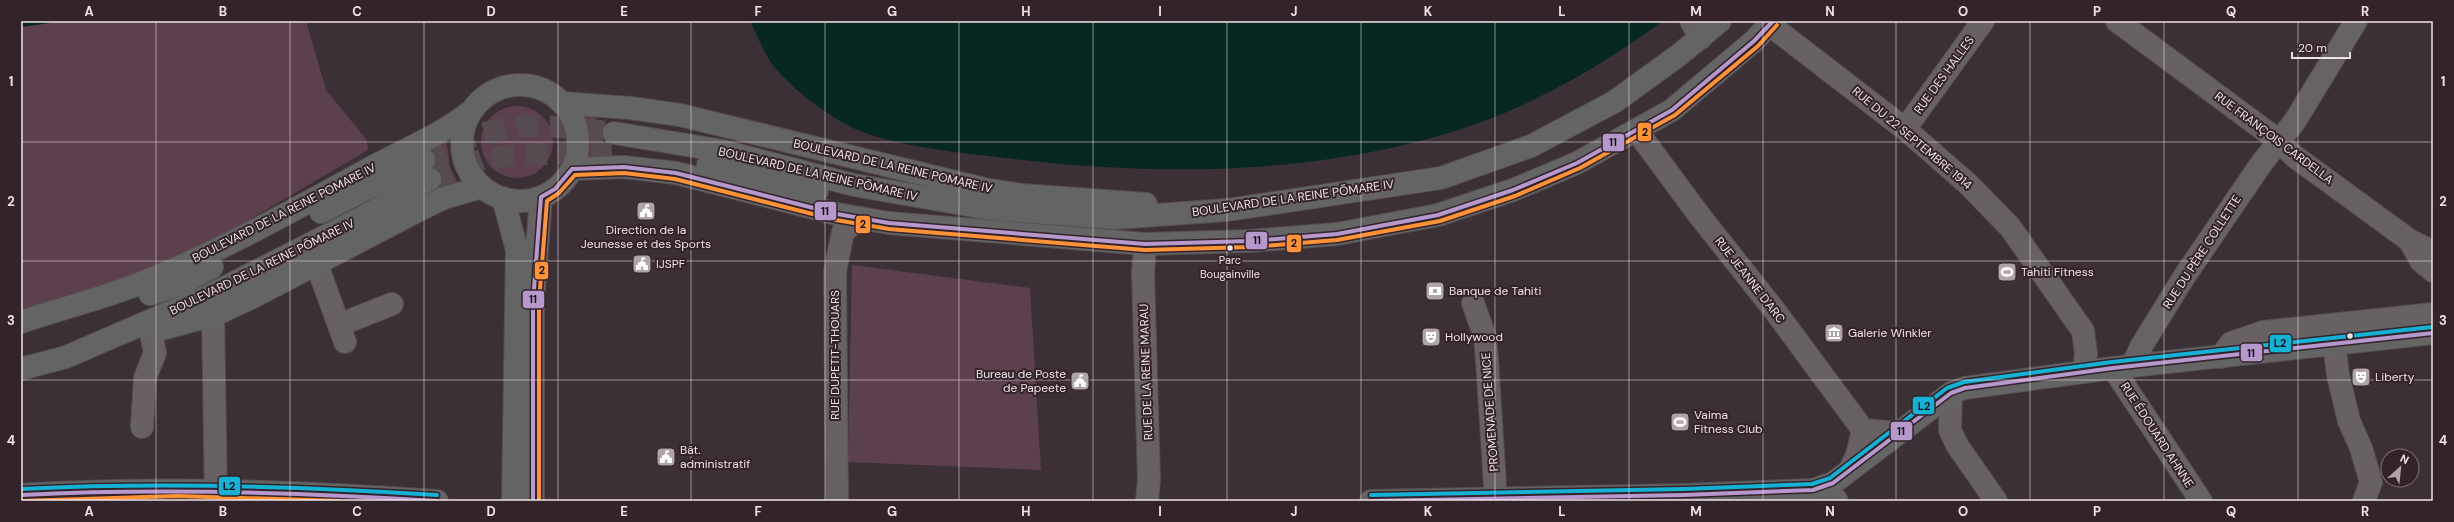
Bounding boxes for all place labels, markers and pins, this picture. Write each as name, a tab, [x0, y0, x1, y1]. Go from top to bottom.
public building icon: Direction de la Jeunesse et des Sports	[635, 200, 657, 222]
place label: Direction de la Jeunesse et des Sports	[581, 222, 711, 252]
marker: Parc Bougainville	[1225, 243, 1235, 253]
public building icon: IJSPF	[631, 253, 653, 275]
place label: Parc Bougainville	[1200, 253, 1260, 281]
place label: IJSPF	[656, 256, 686, 272]
sports icon: Tahiti Fitness	[1996, 261, 2018, 283]
place label: Tahiti Fitness	[2021, 264, 2094, 280]
bank icon: Banque de Tahiti	[1424, 280, 1446, 302]
place label: Banque de Tahiti	[1449, 283, 1541, 299]
museum icon: Galerie Winkler	[1823, 322, 1845, 344]
place label: Galerie Winkler	[1848, 325, 1932, 341]
theatre icon: Hollywood	[1420, 326, 1442, 348]
place label: Hollywood	[1445, 329, 1503, 345]
unlabelled marker	[2345, 331, 2355, 341]
place label: Bureau de Poste de Papeete	[976, 366, 1066, 396]
theatre icon: Liberty	[2350, 366, 2372, 388]
place label: Liberty	[2375, 369, 2415, 385]
public building icon: Bureau de Poste de Papeete	[1069, 370, 1091, 392]
place label: Vaima Fitness Club	[1694, 407, 1763, 437]
sports icon: Vaima Fitness Club	[1669, 411, 1691, 433]
place label: Bât. administratif	[680, 442, 750, 472]
public building icon: Bât. administratif	[655, 446, 677, 468]

